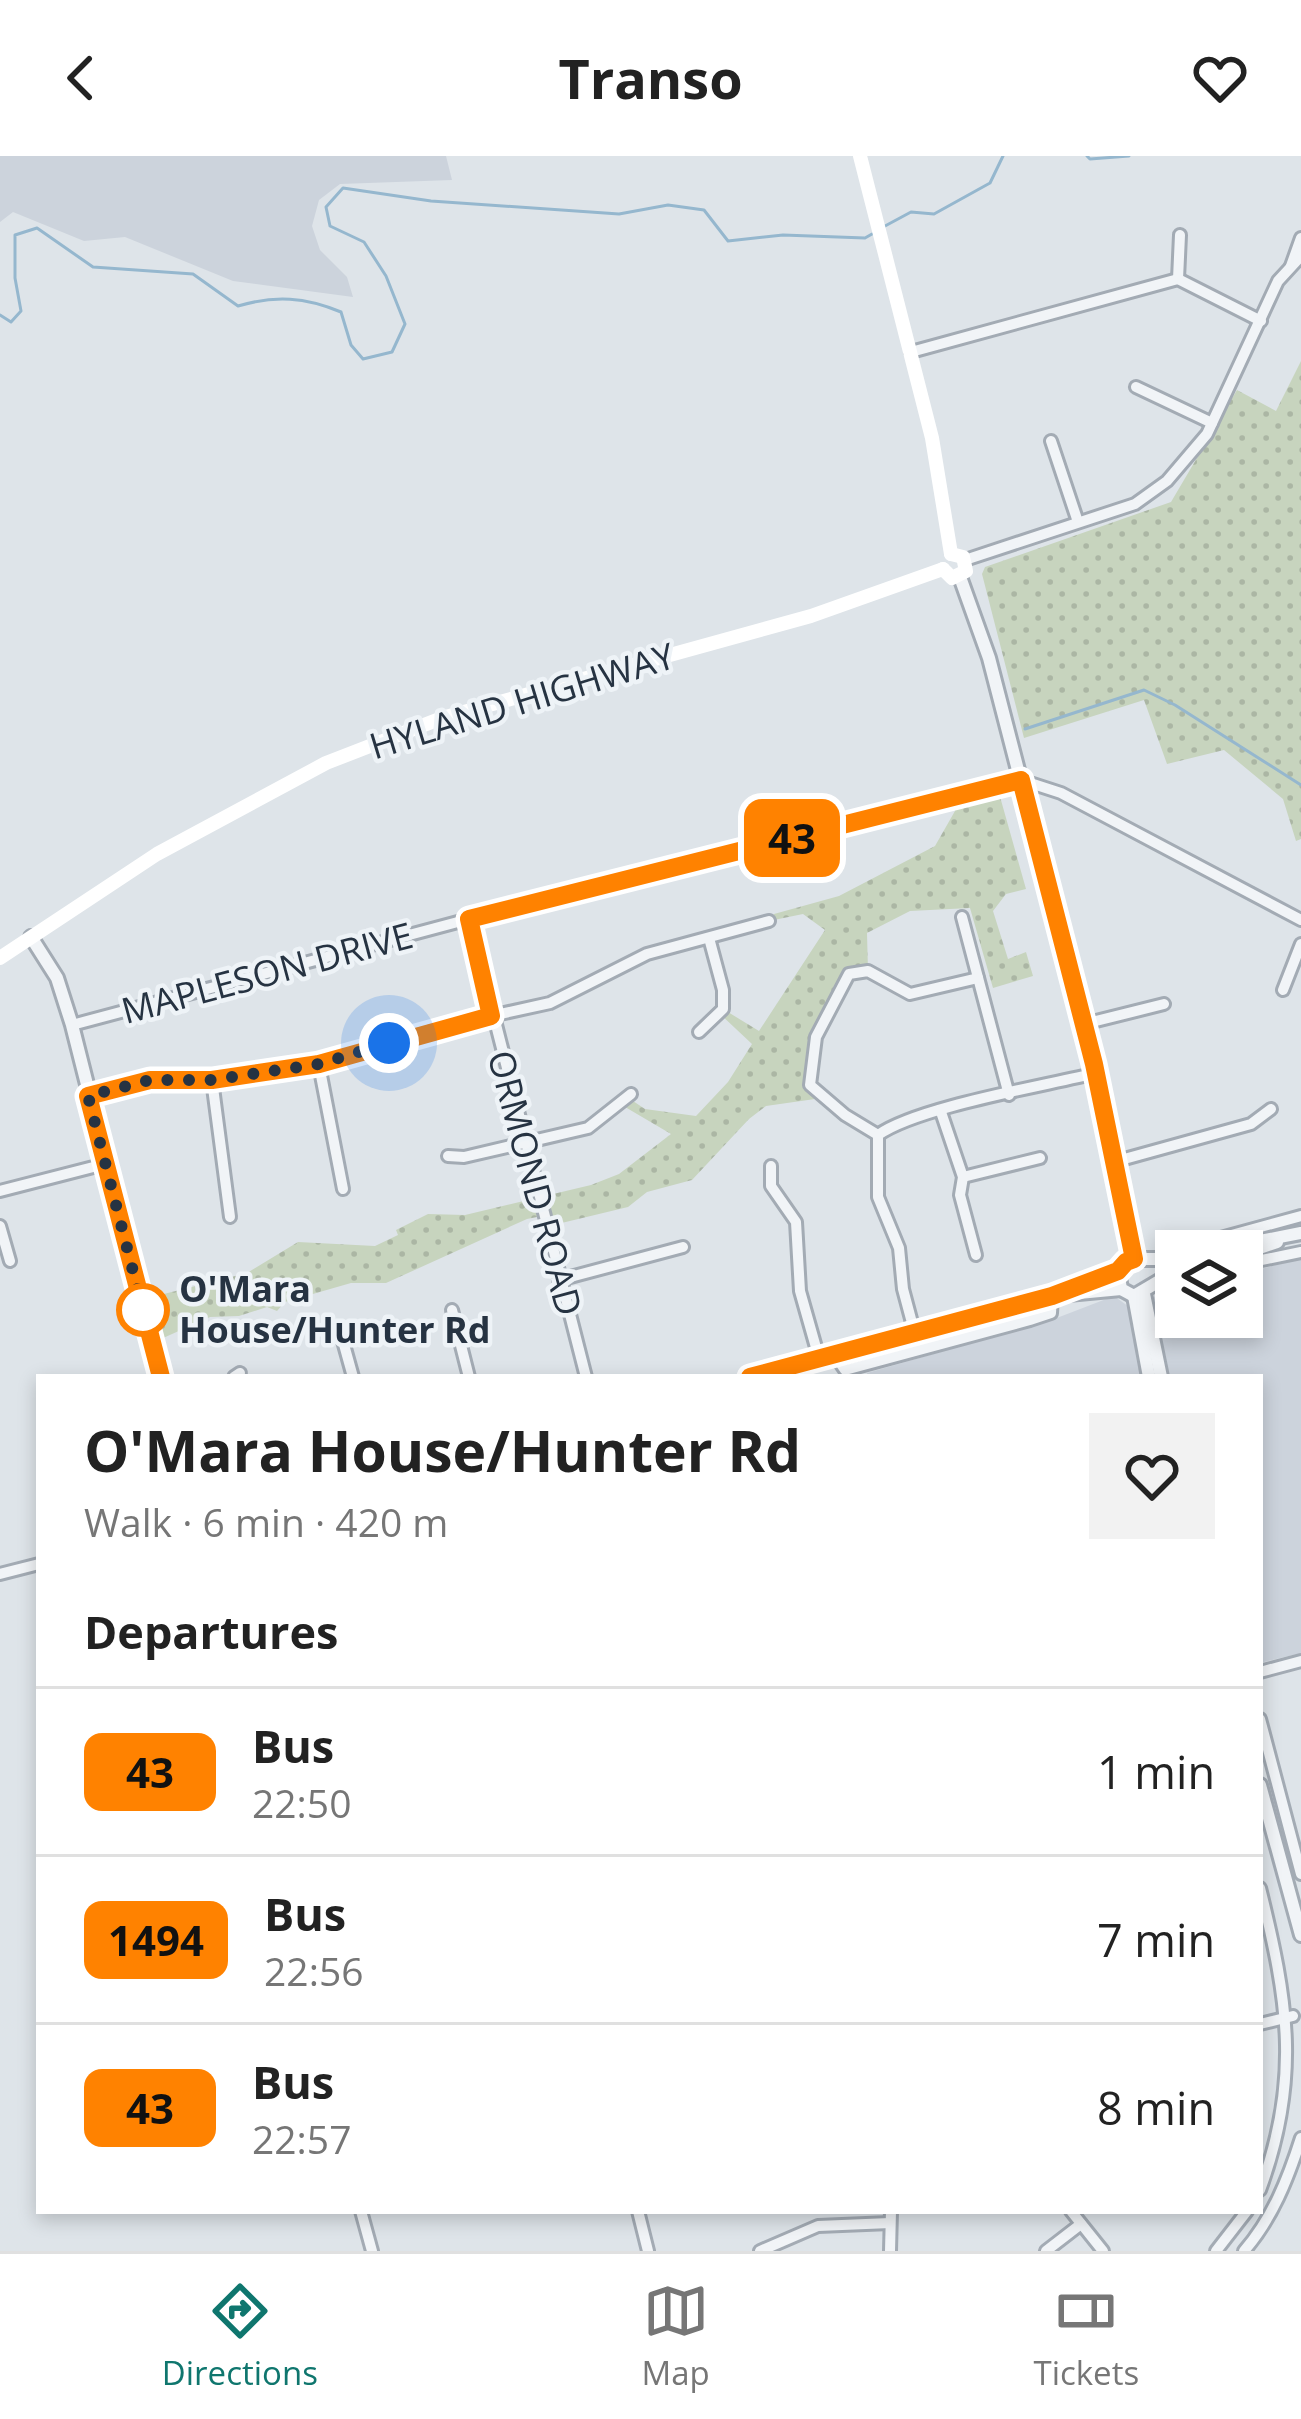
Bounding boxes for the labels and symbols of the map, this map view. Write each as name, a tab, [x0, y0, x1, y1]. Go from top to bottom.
street label: HYLAND HIGHWAY	[363, 631, 681, 770]
line badge: 43	[738, 799, 846, 877]
street label: MAPLESON DRIVE	[116, 910, 418, 1035]
your location	[359, 1013, 419, 1073]
street label: ORMOND ROAD	[477, 1045, 594, 1321]
place label: O'Mara House/Hunter Rd	[179, 1264, 491, 1354]
marker: O'Mara House/Hunter Rd	[118, 1285, 168, 1335]

